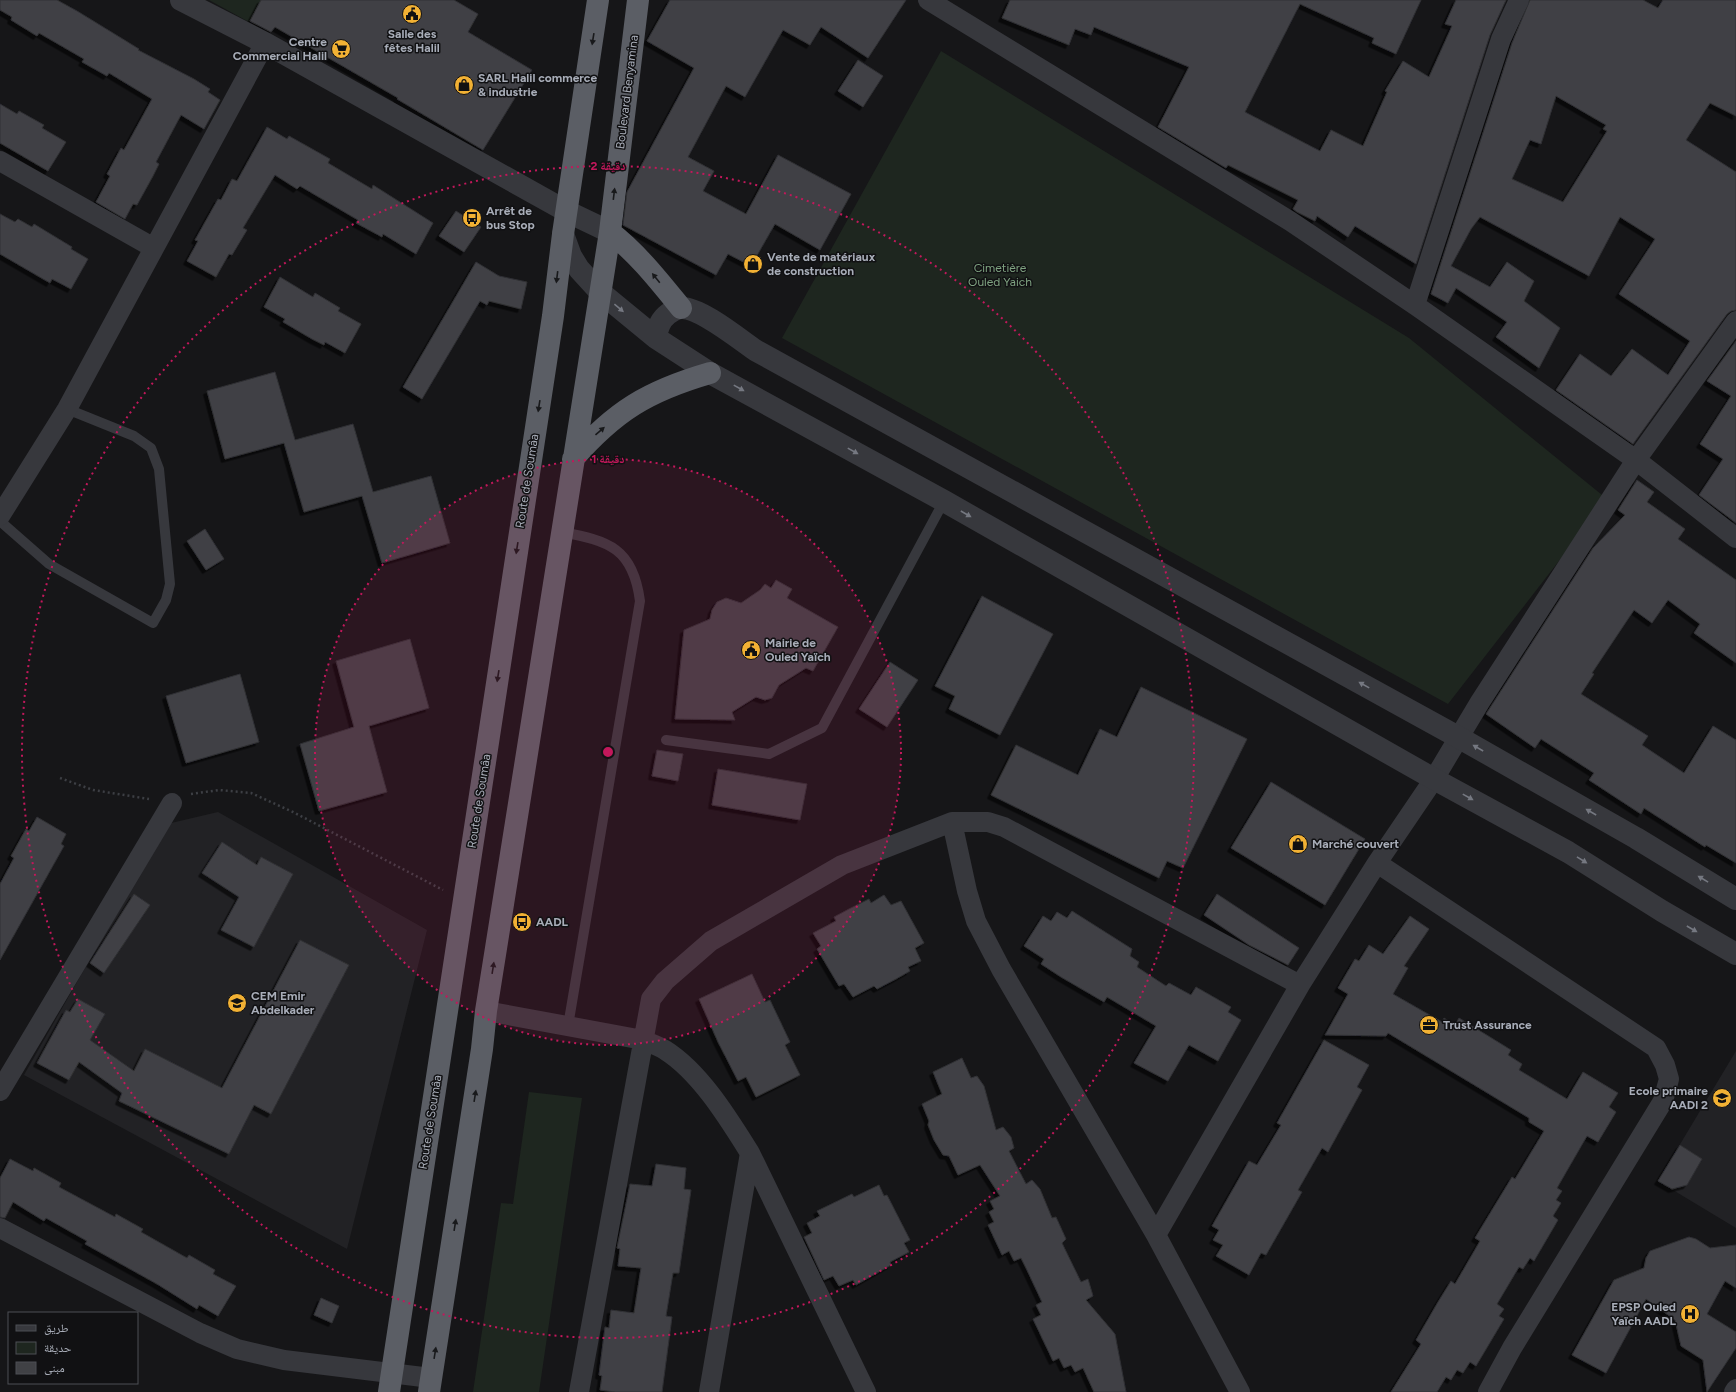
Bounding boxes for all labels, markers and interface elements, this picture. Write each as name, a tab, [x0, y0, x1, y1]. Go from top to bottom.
public building icon: Salle des fêtes Halil	[401, 3, 423, 25]
place label: Salle des fêtes Halil	[384, 27, 440, 55]
one-way arrow	[589, 32, 595, 45]
street label: Boulevard Benyamina	[613, 34, 641, 150]
place label: Centre Commercial Halil	[233, 35, 327, 63]
supermarket icon: Centre Commercial Halil	[330, 38, 352, 60]
place label: SARL Halil commerce & industrie	[478, 71, 597, 99]
shop icon: SARL Halil commerce & industrie	[453, 74, 475, 96]
text: 2 دقيقة	[590, 159, 626, 173]
one-way arrow	[611, 188, 618, 200]
place label: Arrêt de bus Stop	[486, 204, 535, 232]
bus stop icon: Arrêt de bus Stop	[461, 207, 483, 229]
place label: Vente de matériaux de construction	[767, 250, 876, 278]
shop icon: Vente de matériaux de construction	[742, 253, 764, 275]
park label: Cimetière Ouled Yaich	[968, 261, 1032, 289]
one-way arrow	[554, 271, 561, 283]
one-way arrow	[652, 273, 661, 283]
one-way arrow	[614, 304, 625, 313]
one-way arrow	[733, 385, 745, 392]
one-way arrow	[536, 399, 542, 412]
one-way arrow	[594, 426, 605, 435]
street label: Route de Soumâa	[513, 433, 541, 529]
one-way arrow	[847, 448, 859, 454]
text: 1 دقيقة	[591, 452, 625, 466]
one-way arrow	[961, 510, 972, 517]
one-way arrow	[514, 542, 520, 554]
place label: Mairie de Ouled Yaïch	[765, 636, 831, 664]
public building icon: Mairie de Ouled Yaïch	[740, 639, 762, 661]
one-way arrow	[495, 670, 501, 683]
one-way arrow	[1358, 681, 1370, 688]
one-way arrow	[1472, 744, 1484, 751]
centre of rings	[601, 745, 615, 759]
street label: Route de Soumâa	[465, 753, 493, 849]
one-way arrow	[1462, 794, 1474, 801]
one-way arrow	[1585, 809, 1597, 816]
shop icon: Marché couvert	[1287, 833, 1309, 855]
place label: Marché couvert	[1312, 837, 1399, 851]
one-way arrow	[1576, 857, 1588, 864]
one-way arrow	[1697, 875, 1709, 882]
bus stop icon: AADL	[511, 911, 533, 933]
place label: AADL	[536, 915, 569, 929]
one-way arrow	[1686, 925, 1698, 932]
one-way arrow	[490, 962, 496, 974]
place label: CEM Emir Abdelkader	[251, 989, 315, 1017]
school or university icon: CEM Emir Abdelkader	[226, 992, 248, 1014]
office icon: Trust Assurance	[1418, 1014, 1440, 1036]
place label: Trust Assurance	[1443, 1018, 1532, 1032]
street label: Route de Soumâa	[416, 1074, 444, 1170]
place label: Ecole primaire AADl 2	[1629, 1084, 1708, 1112]
school or university icon: Ecole primaire AADl 2	[1711, 1087, 1733, 1109]
one-way arrow	[472, 1090, 478, 1103]
one-way arrow	[452, 1219, 458, 1231]
place label: EPSP Ouled Yaïch AADL	[1611, 1300, 1677, 1328]
hospital icon: EPSP Ouled Yaïch AADL	[1679, 1303, 1701, 1325]
legend	[8, 1312, 138, 1384]
text: طريق	[44, 1321, 69, 1335]
text: حديقة	[44, 1341, 72, 1355]
one-way arrow	[432, 1347, 438, 1360]
text: مبنى	[44, 1361, 65, 1375]

